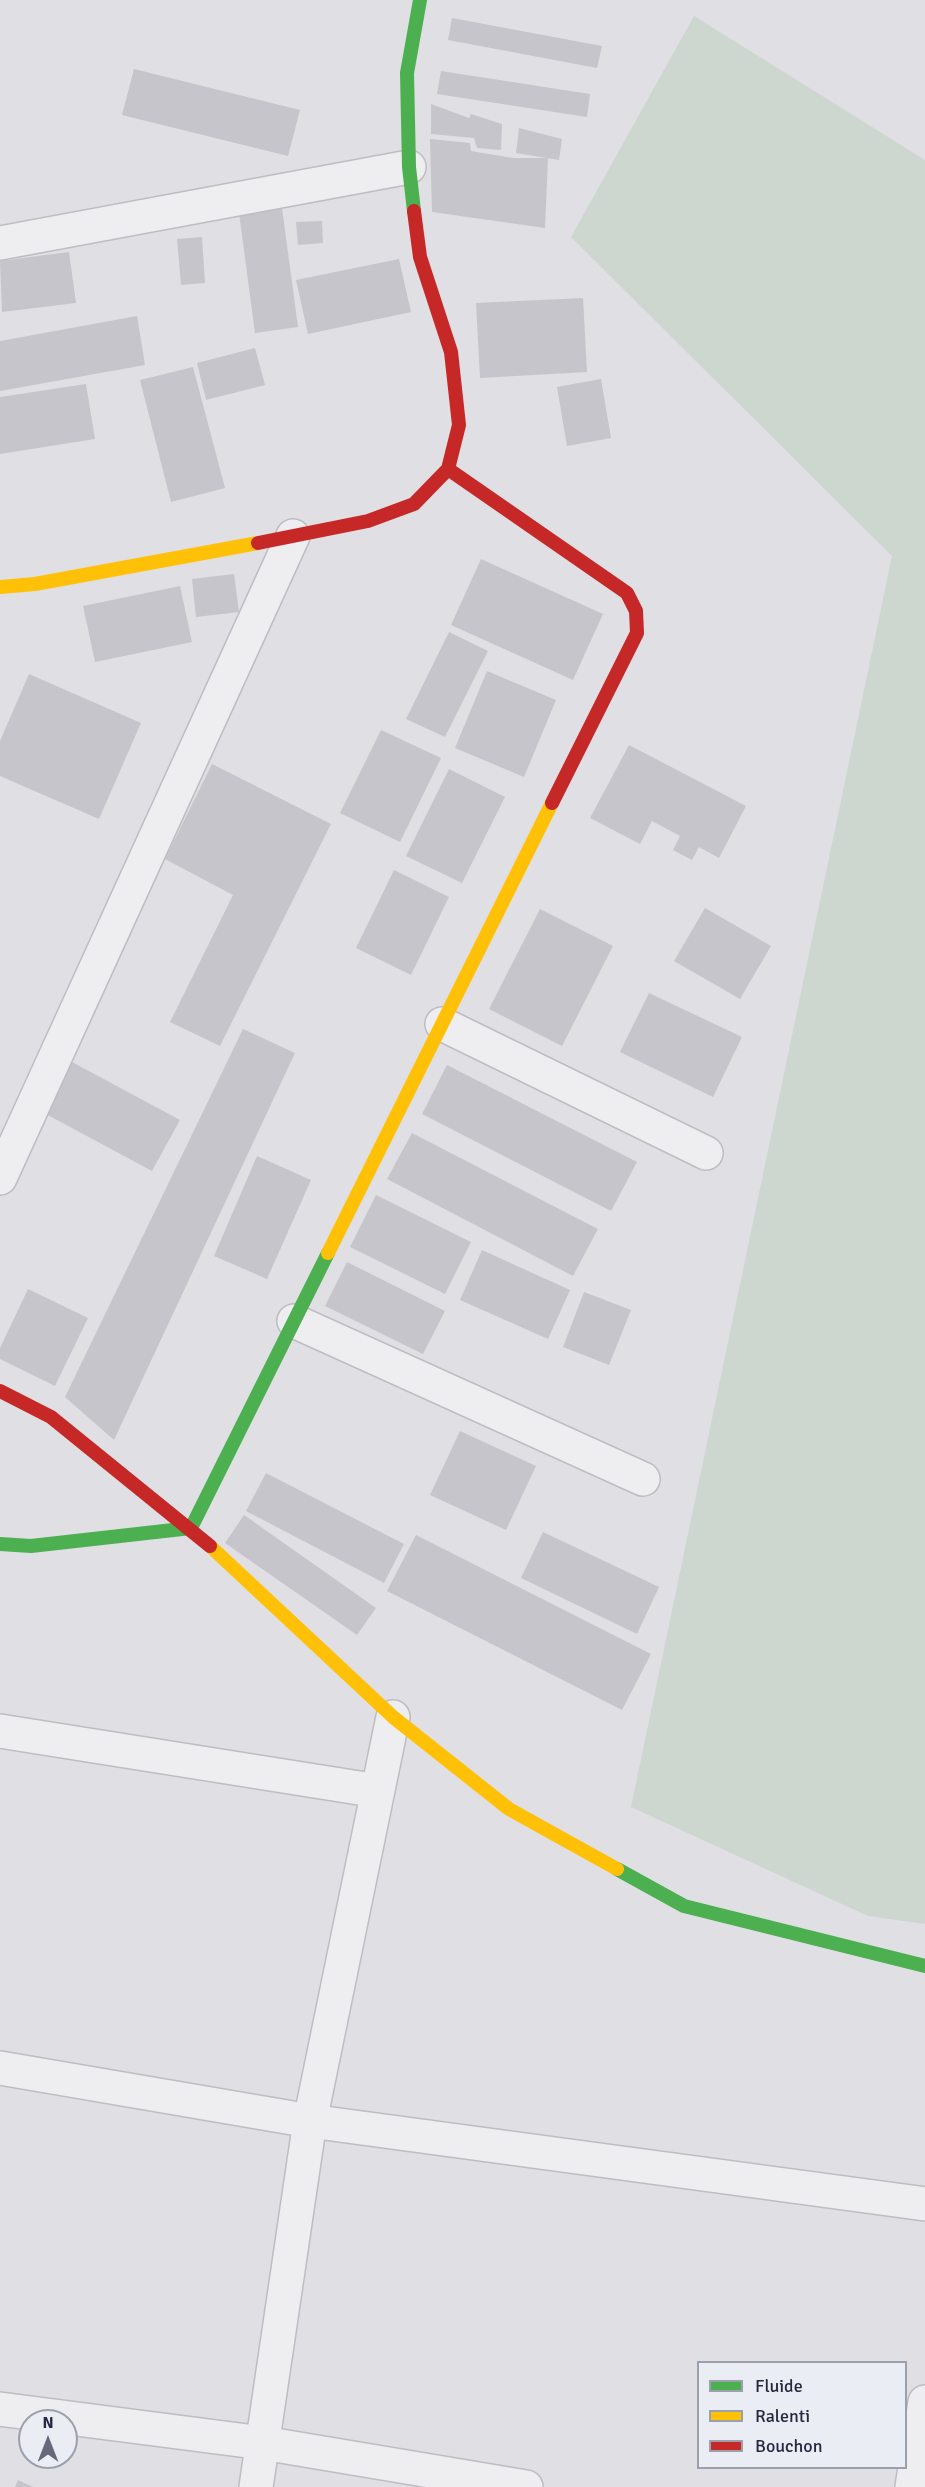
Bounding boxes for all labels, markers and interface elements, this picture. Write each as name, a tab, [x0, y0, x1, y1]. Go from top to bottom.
legend	[697, 2361, 907, 2469]
text: Fluide	[755, 2375, 803, 2397]
text: Ralenti	[755, 2405, 810, 2427]
north arrow	[18, 2409, 78, 2469]
text: N	[42, 2413, 54, 2433]
text: Bouchon	[755, 2435, 823, 2457]

